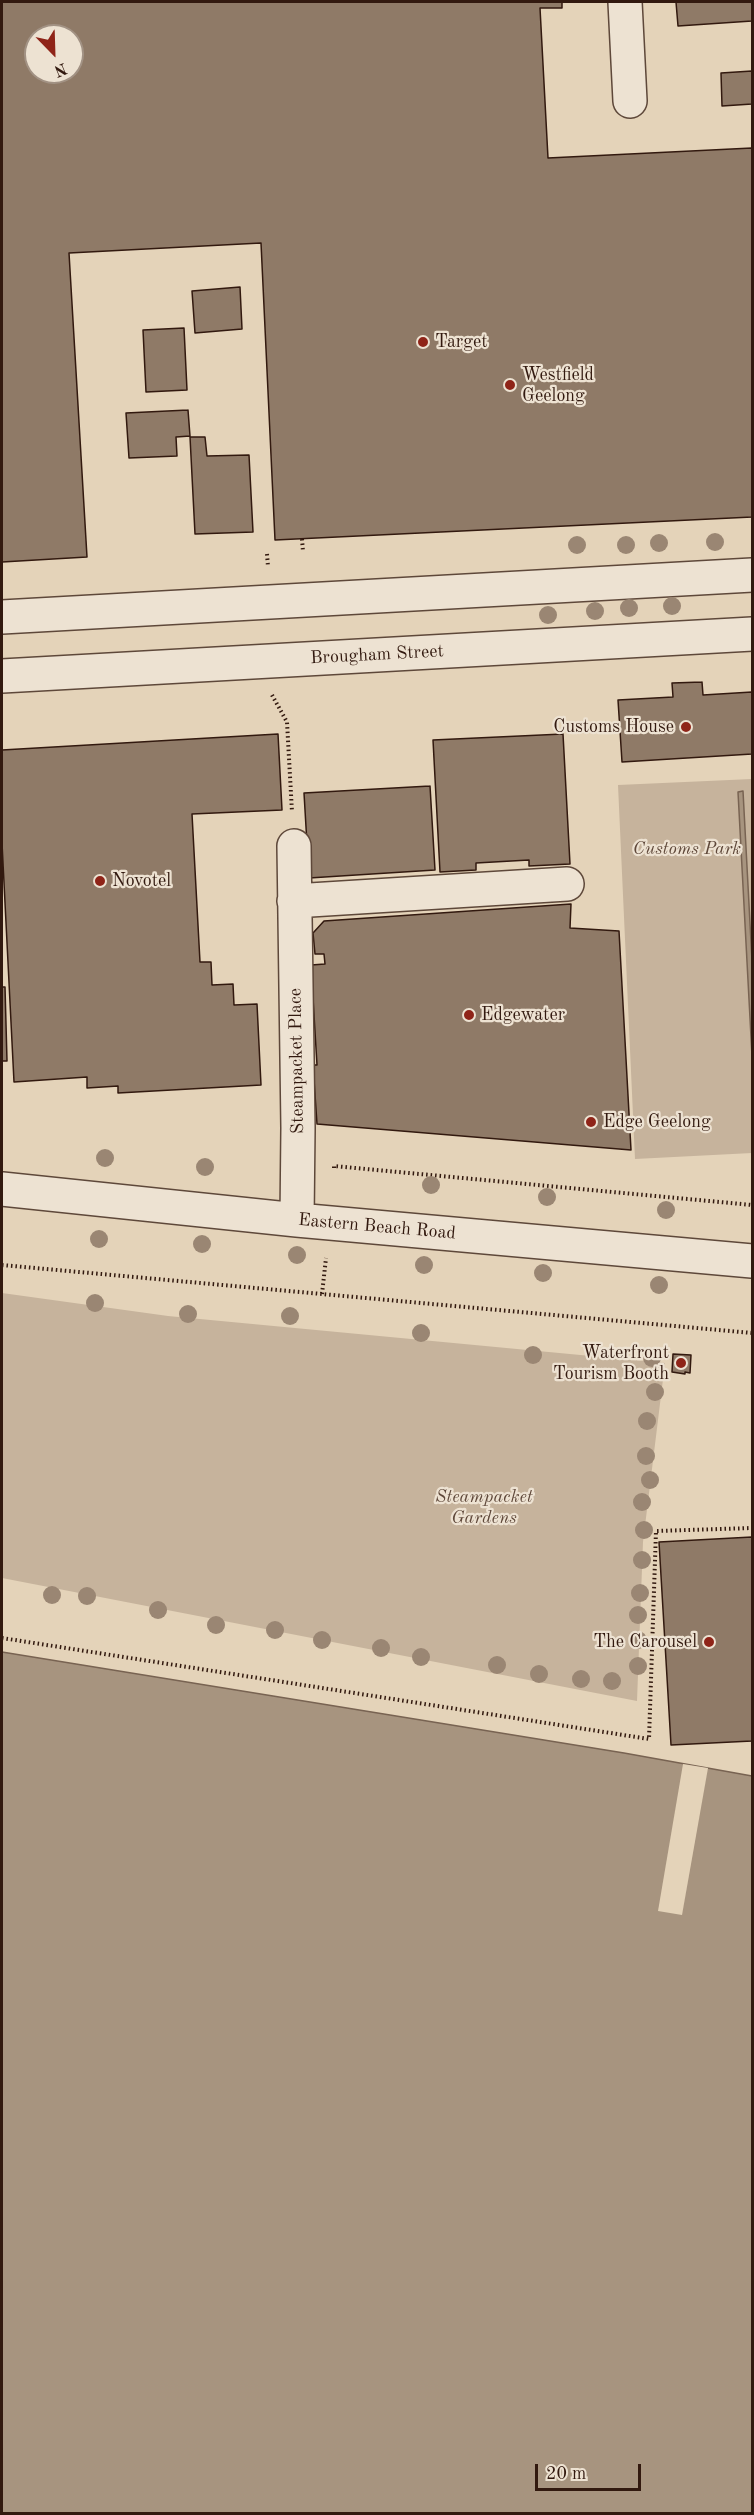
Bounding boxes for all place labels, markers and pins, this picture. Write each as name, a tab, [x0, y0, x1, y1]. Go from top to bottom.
place label: Target	[435, 331, 487, 353]
marker: Target	[416, 335, 430, 349]
place label: Westfield Geelong	[522, 364, 594, 406]
marker: Westfield Geelong	[503, 378, 517, 392]
place label: Customs House	[553, 716, 674, 738]
marker: Customs House	[679, 720, 693, 734]
place label: Novotel	[112, 870, 171, 892]
marker: Novotel	[93, 874, 107, 888]
place label: Edgewater	[481, 1004, 565, 1026]
marker: Edgewater	[462, 1008, 476, 1022]
place label: Edge Geelong	[603, 1111, 711, 1133]
marker: Edge Geelong	[584, 1115, 598, 1129]
place label: Waterfront Tourism Booth	[553, 1342, 669, 1384]
marker: Waterfront Tourism Booth	[674, 1356, 688, 1370]
place label: The Carousel	[593, 1631, 697, 1653]
marker: The Carousel	[702, 1635, 716, 1649]

